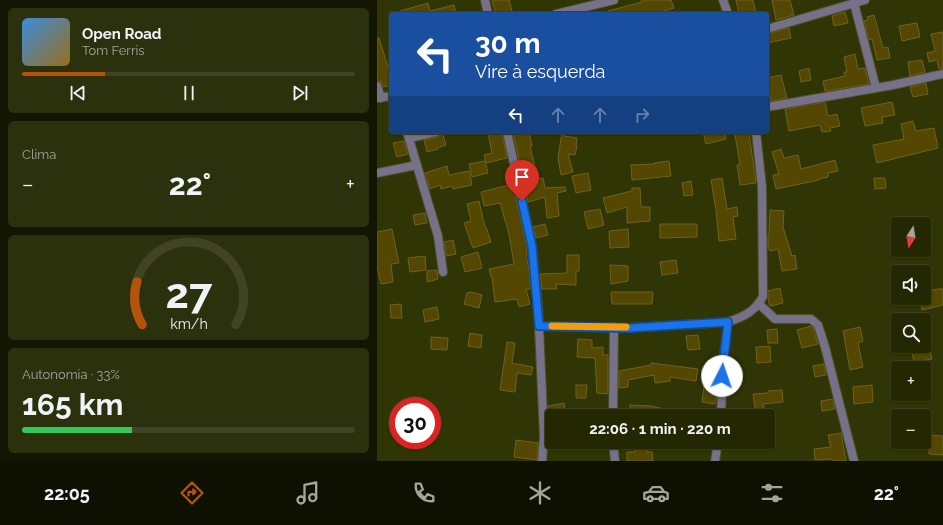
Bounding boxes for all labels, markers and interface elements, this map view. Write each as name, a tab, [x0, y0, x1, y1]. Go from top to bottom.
text: Open Road	[82, 25, 162, 43]
text: 30 m	[475, 27, 541, 60]
icon: left	[409, 28, 461, 80]
text: Tom Ferris	[82, 43, 145, 58]
text: Vire à esquerda	[475, 61, 605, 82]
icon: previous	[67, 82, 89, 104]
icon: pause	[178, 82, 200, 104]
icon: next	[289, 82, 311, 104]
icon: left	[505, 104, 527, 126]
icon: ahead	[547, 104, 569, 126]
icon: ahead	[589, 104, 611, 126]
icon: right	[631, 104, 653, 126]
text: Clima	[22, 147, 56, 162]
pin	[505, 160, 539, 201]
icon: arrive	[511, 166, 533, 188]
text: 22°	[169, 167, 211, 202]
text: −	[22, 171, 34, 197]
text: +	[346, 171, 355, 197]
north arrow	[891, 217, 931, 257]
map controls	[891, 217, 931, 449]
button: sound	[891, 265, 931, 305]
text: 27	[165, 269, 213, 318]
button: search	[891, 313, 931, 353]
text: km/h	[170, 316, 207, 332]
position arrow	[701, 355, 743, 397]
button: +	[891, 361, 931, 401]
text: Autonomia · 33%	[22, 367, 120, 382]
text: 165 km	[22, 387, 124, 422]
speed limit sign: 30	[389, 397, 441, 449]
button: −	[891, 409, 931, 449]
text: 22:06 · 1 min · 220 m	[589, 420, 731, 438]
icon: directions	[178, 479, 206, 507]
icon: music	[294, 479, 322, 507]
icon: phone	[410, 479, 438, 507]
icon: climate	[526, 479, 554, 507]
icon: car	[642, 479, 670, 507]
icon: filters	[758, 479, 786, 507]
text: 22:05	[44, 483, 90, 504]
text: 22°	[874, 483, 899, 504]

